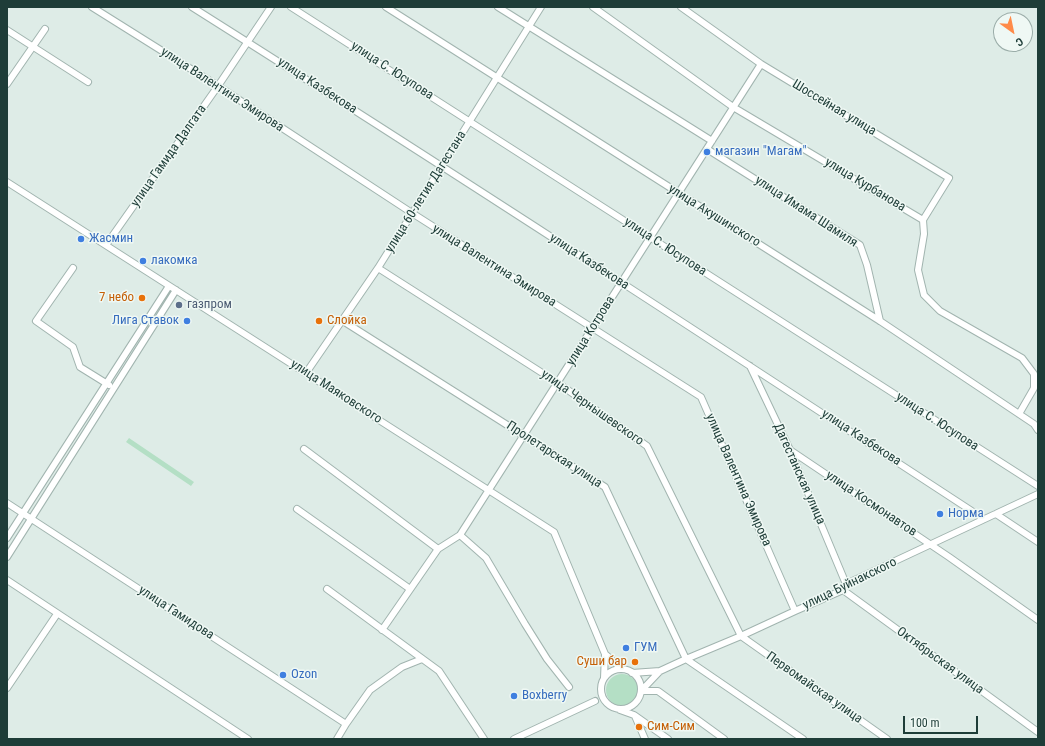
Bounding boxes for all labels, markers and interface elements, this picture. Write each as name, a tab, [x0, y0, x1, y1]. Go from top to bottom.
north arrow	[993, 12, 1033, 52]
text: С	[1013, 34, 1025, 49]
street label: улица С. Юсупова	[348, 38, 436, 104]
street label: улица Валентина Эмирова	[158, 44, 286, 136]
street label: улица Казбекова	[274, 55, 360, 117]
street label: Шоссейная улица	[789, 77, 879, 139]
street label: улица Гамида Далгата	[128, 102, 210, 210]
street label: улица 60-летия Дагестана	[382, 128, 470, 256]
place label: магазин "Магам"	[715, 144, 807, 160]
marker: магазин "Магам"	[702, 147, 712, 157]
street label: улица Курбанова	[822, 155, 908, 215]
street label: улица Имама Шамиля	[752, 173, 860, 251]
street label: улица Акушинского	[665, 181, 763, 251]
street label: улица С. Юсупова	[621, 214, 709, 280]
street label: улица Валентина Эмирова	[429, 221, 559, 311]
place label: Жасмин	[89, 231, 133, 247]
street label: улица Казбекова	[546, 231, 632, 293]
marker: Жасмин	[76, 234, 86, 244]
place label: лакомка	[151, 253, 197, 269]
marker: лакомка	[138, 256, 148, 266]
place label: 7 небо	[99, 290, 134, 306]
marker: 7 небо	[137, 293, 147, 303]
street label: улица Котрова	[563, 293, 619, 369]
place label: газпром	[187, 297, 232, 313]
marker: газпром	[174, 300, 184, 310]
place label: Лига Ставок	[112, 313, 179, 329]
place label: Слойка	[327, 313, 367, 329]
marker: Лига Ставок	[182, 316, 192, 326]
marker: Слойка	[314, 316, 324, 326]
street label: улица Маяковского	[287, 357, 385, 427]
street label: улица Чернышевского	[538, 367, 646, 449]
street label: улица С. Юсупова	[893, 389, 981, 455]
street label: улица Казбекова	[818, 407, 904, 469]
street label: улица Валентина Эмирова	[702, 411, 774, 549]
street label: Пролетарская улица	[503, 418, 605, 492]
street label: Дагестанская улица	[770, 421, 828, 527]
street label: улица Космонавтов	[822, 468, 920, 540]
place label: Норма	[948, 506, 984, 522]
marker: Норма	[935, 509, 945, 519]
street label: улица Буйнакского	[801, 555, 899, 613]
street label: улица Гамидова	[135, 583, 217, 643]
street label: Октябрьская улица	[893, 624, 987, 698]
place label: ГУМ	[634, 640, 657, 656]
marker: ГУМ	[621, 643, 631, 653]
street label: Первомайская улица	[763, 649, 865, 727]
place label: Суши бар	[577, 654, 627, 670]
marker: Суши бар	[630, 657, 640, 667]
place label: Ozon	[291, 667, 317, 683]
marker: Ozon	[278, 670, 288, 680]
place label: Boxberry	[522, 688, 567, 704]
marker: Boxberry	[509, 691, 519, 701]
scale bar	[905, 708, 980, 734]
text: 100 m	[910, 716, 940, 730]
place label: Сим-Сим	[647, 719, 695, 735]
marker: Сим-Сим	[634, 722, 644, 732]

